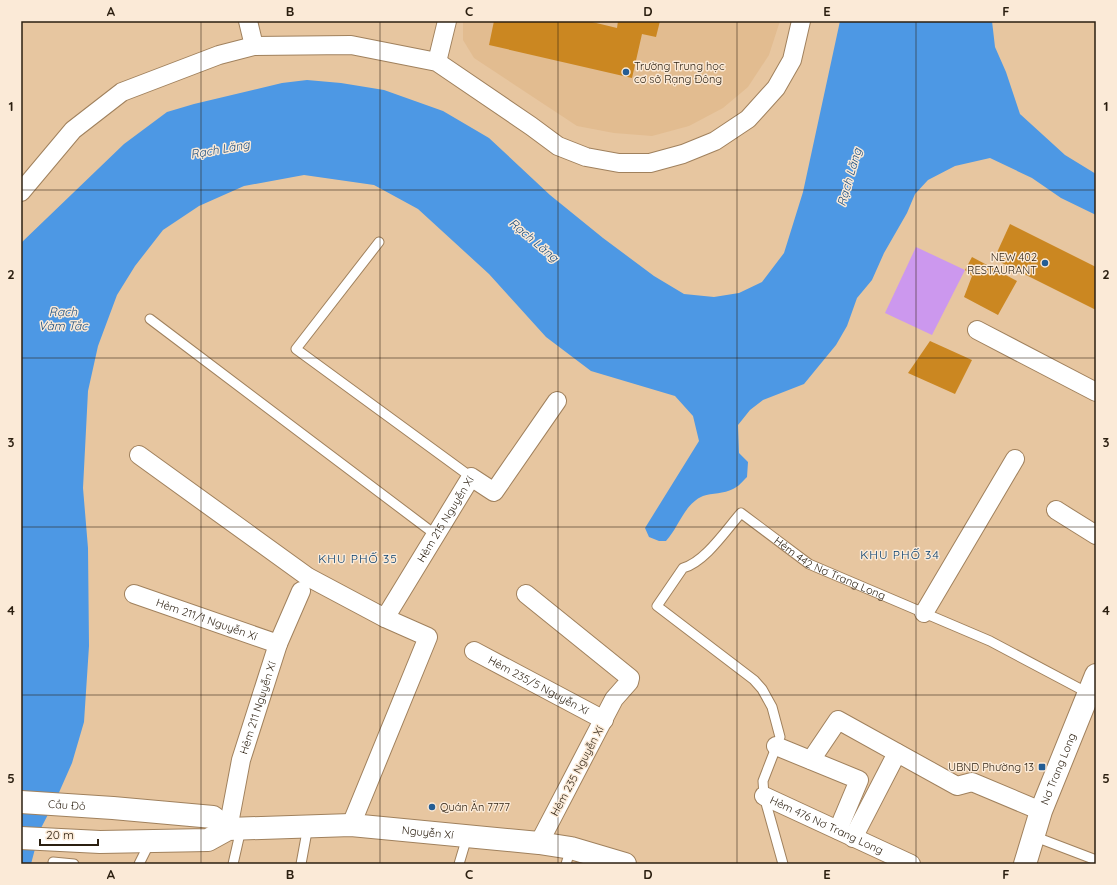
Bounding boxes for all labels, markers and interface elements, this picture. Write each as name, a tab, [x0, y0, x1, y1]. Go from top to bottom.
text: A	[107, 3, 116, 19]
text: B	[286, 3, 294, 19]
text: C	[465, 3, 473, 19]
text: D	[643, 3, 653, 19]
text: E	[823, 3, 831, 19]
text: F	[1002, 3, 1010, 19]
place label: Trường Trung học cơ sở Rạng Đông	[634, 59, 725, 86]
marker: Trường Trung học cơ sở Rạng Đông	[621, 67, 631, 77]
text: 1	[8, 98, 14, 114]
text: 1	[1103, 98, 1109, 114]
water label: Rạch Lăng	[189, 136, 252, 162]
water label: Rạch Lăng	[834, 145, 865, 208]
water label: Rạch Lăng	[506, 215, 563, 266]
place label: NEW 402 RESTAURANT	[967, 250, 1037, 277]
marker: NEW 402 RESTAURANT	[1040, 258, 1050, 268]
text: 2	[7, 266, 15, 282]
text: 2	[1102, 266, 1110, 282]
water label: Rạch Vàm Tắc	[39, 304, 89, 333]
text: 3	[8, 434, 15, 450]
text: 3	[1103, 434, 1110, 450]
street label: Hẻm 215 Nguyễn Xí	[414, 473, 477, 565]
street label: Hẻm 442 Nơ Trang Long	[771, 533, 888, 603]
district label: KHU PHỐ 34	[860, 547, 940, 562]
district label: KHU PHỐ 35	[318, 551, 398, 566]
street label: Hẻm 211/1 Nguyễn Xí	[154, 595, 260, 643]
text: 4	[7, 602, 15, 618]
text: 4	[1102, 602, 1110, 618]
street label: Hẻm 235/5 Nguyễn Xí	[486, 653, 592, 718]
street label: Hẻm 211 Nguyễn Xí	[236, 659, 279, 756]
street label: Hẻm 235 Nguyễn Xí	[547, 723, 607, 818]
street label: Nơ Trang Long	[1037, 731, 1079, 807]
place label: UBND Phường 13	[948, 760, 1034, 774]
marker: UBND Phường 13	[1037, 762, 1047, 772]
text: 5	[7, 770, 15, 786]
text: 5	[1102, 770, 1110, 786]
street label: Hẻm 476 Nơ Trang Long	[768, 793, 886, 857]
street label: Cầu Đỏ	[48, 797, 86, 813]
place label: Quán Ăn 7777	[440, 800, 510, 814]
marker: Quán Ăn 7777	[427, 802, 437, 812]
scale bar	[40, 821, 98, 847]
street label: Nguyễn Xí	[401, 823, 455, 842]
text: 20 m	[46, 827, 74, 842]
text: A	[107, 866, 116, 882]
text: B	[286, 866, 294, 882]
text: C	[465, 866, 473, 882]
text: D	[643, 866, 653, 882]
text: E	[823, 866, 831, 882]
text: F	[1002, 866, 1010, 882]

